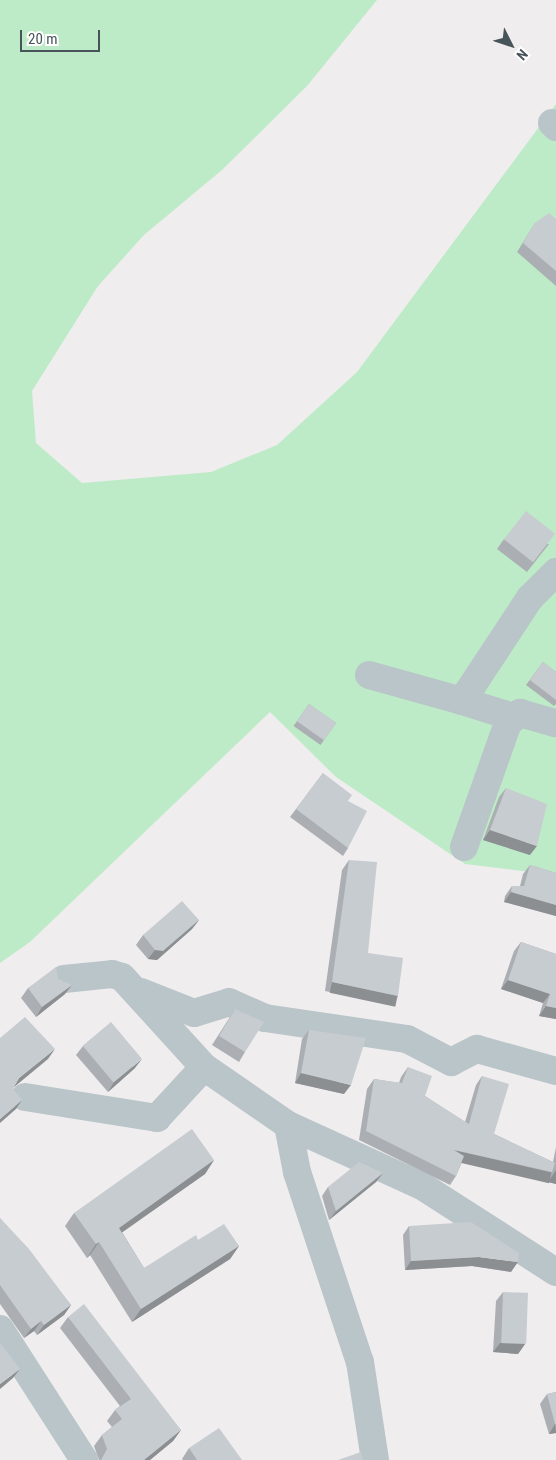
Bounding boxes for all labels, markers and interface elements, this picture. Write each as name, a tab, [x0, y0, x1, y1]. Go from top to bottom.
scale bar	[22, 20, 102, 52]
north arrow	[486, 20, 536, 70]
text: 20 m	[28, 30, 58, 48]
text: N	[513, 46, 531, 63]

